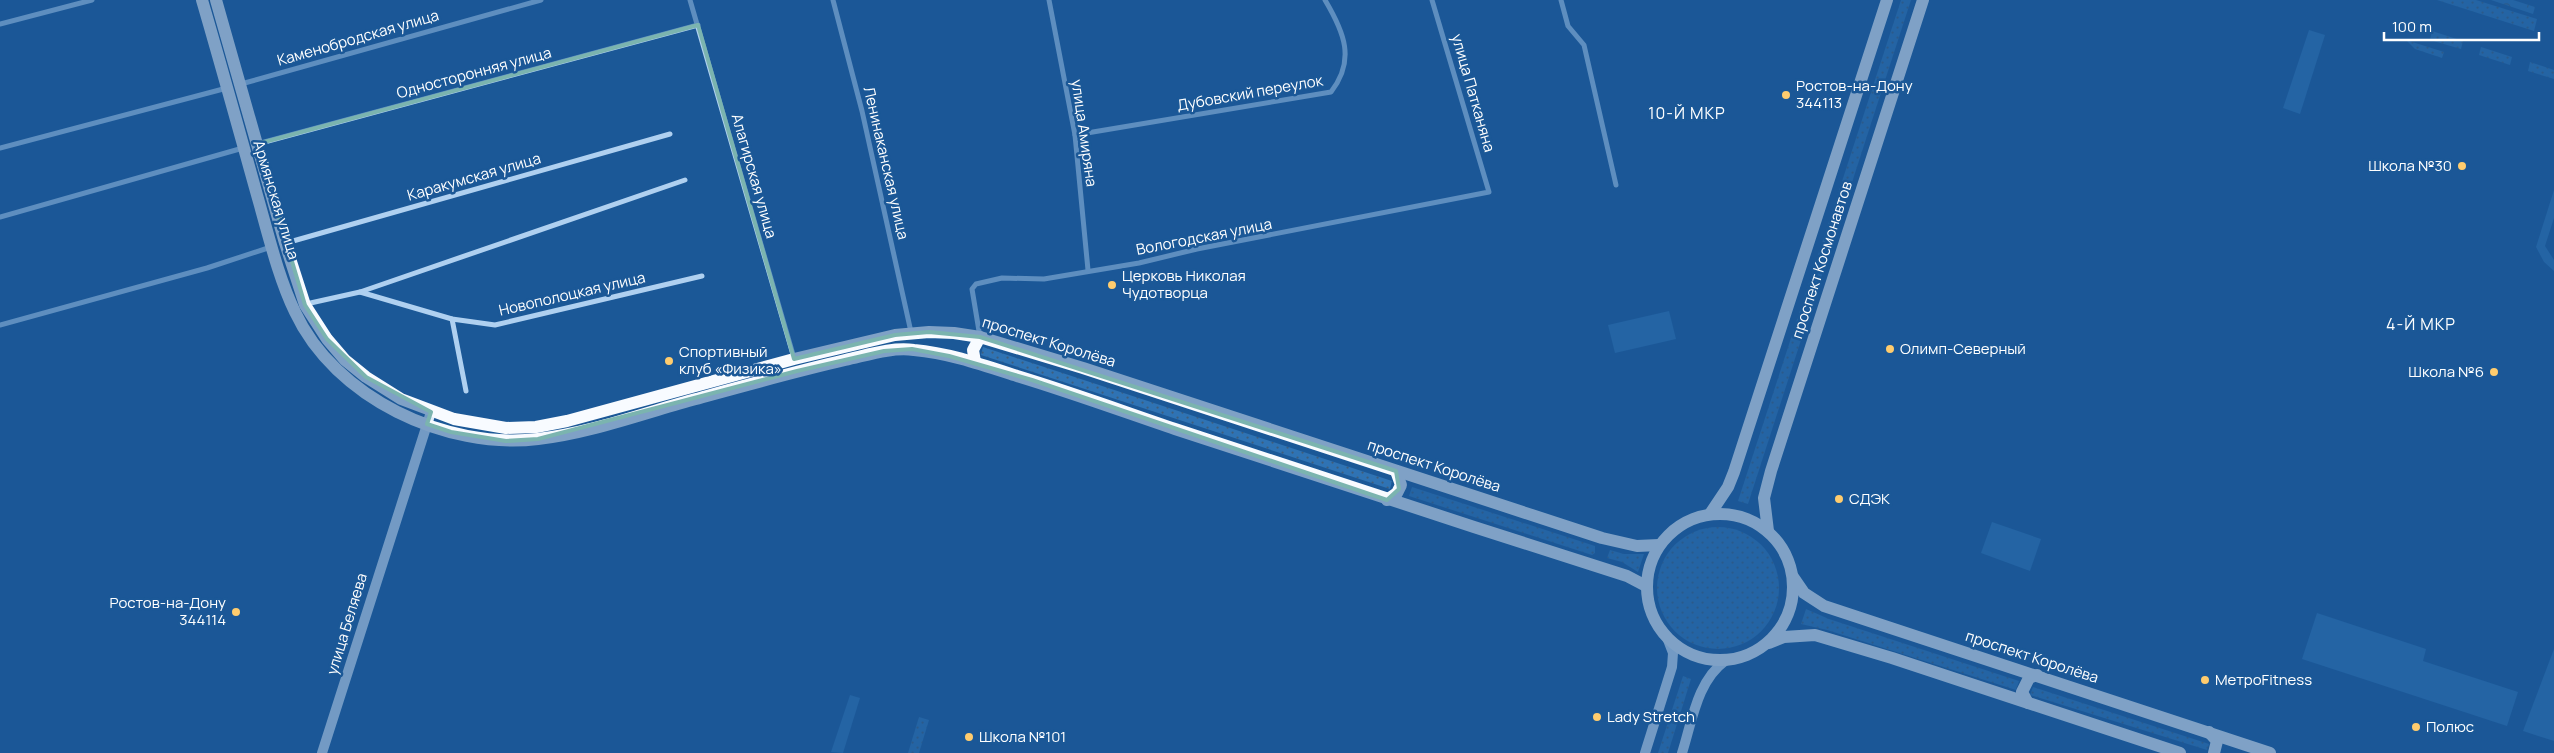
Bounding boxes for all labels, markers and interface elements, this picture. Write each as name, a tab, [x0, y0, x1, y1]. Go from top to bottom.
street label: Каменобродская улица	[275, 4, 441, 71]
scale bar	[2384, 10, 2539, 42]
text: 100 m	[2392, 16, 2432, 37]
street label: улица Патканяна	[1447, 31, 1500, 154]
street label: Односторонняя улица	[394, 42, 554, 103]
street label: Дубовский переулок	[1175, 69, 1325, 116]
place label: Ростов-на-Дону 344113	[1796, 75, 1913, 113]
street label: улица Амиряна	[1067, 78, 1102, 188]
street label: Ленинаканская улица	[859, 84, 914, 241]
marker: Ростов-на-Дону 344113	[1780, 89, 1792, 101]
district label: 10-Й МКР	[1648, 102, 1726, 124]
street label: Алагирская улица	[727, 111, 782, 241]
street label: Армянская улица	[248, 138, 305, 262]
street label: Каракумская улица	[405, 147, 543, 206]
place label: Школа №30	[2368, 155, 2452, 176]
marker: Школа №30	[2456, 160, 2468, 172]
street label: проспект Космонавтов	[1786, 179, 1857, 341]
street label: Вологодская улица	[1134, 213, 1274, 260]
place label: Церковь Николая Чудотворца	[1122, 265, 1246, 303]
street label: Новополоцкая улица	[497, 266, 647, 321]
marker: Церковь Николая Чудотворца	[1106, 279, 1118, 291]
street label: проспект Королёва	[980, 311, 1118, 372]
district label: 4-Й МКР	[2386, 313, 2456, 335]
place label: Олимп-Северный	[1900, 338, 2026, 359]
place label: Спортивный клуб «Физика»	[679, 341, 782, 379]
marker: Олимп-Северный	[1884, 343, 1896, 355]
marker: Спортивный клуб «Физика»	[663, 355, 675, 367]
place label: Школа №6	[2408, 361, 2484, 382]
marker: Школа №6	[2488, 366, 2500, 378]
street label: проспект Королёва	[1365, 434, 1503, 497]
place label: СДЭК	[1849, 488, 1890, 509]
marker: СДЭК	[1833, 493, 1845, 505]
street label: улица Беляева	[321, 570, 372, 677]
place label: Ростов-на-Дону 344114	[109, 592, 226, 630]
marker: Ростов-на-Дону 344114	[230, 606, 242, 618]
street label: проспект Королёва	[1963, 625, 2101, 688]
place label: МетроFitness	[2215, 669, 2312, 690]
marker: МетроFitness	[2199, 674, 2211, 686]
place label: Lady Stretch	[1607, 706, 1695, 727]
marker: Lady Stretch	[1591, 711, 1603, 723]
place label: Полюс	[2426, 716, 2474, 737]
marker: Полюс	[2410, 721, 2422, 733]
place label: Школа №101	[979, 726, 1066, 747]
marker: Школа №101	[963, 731, 975, 743]

